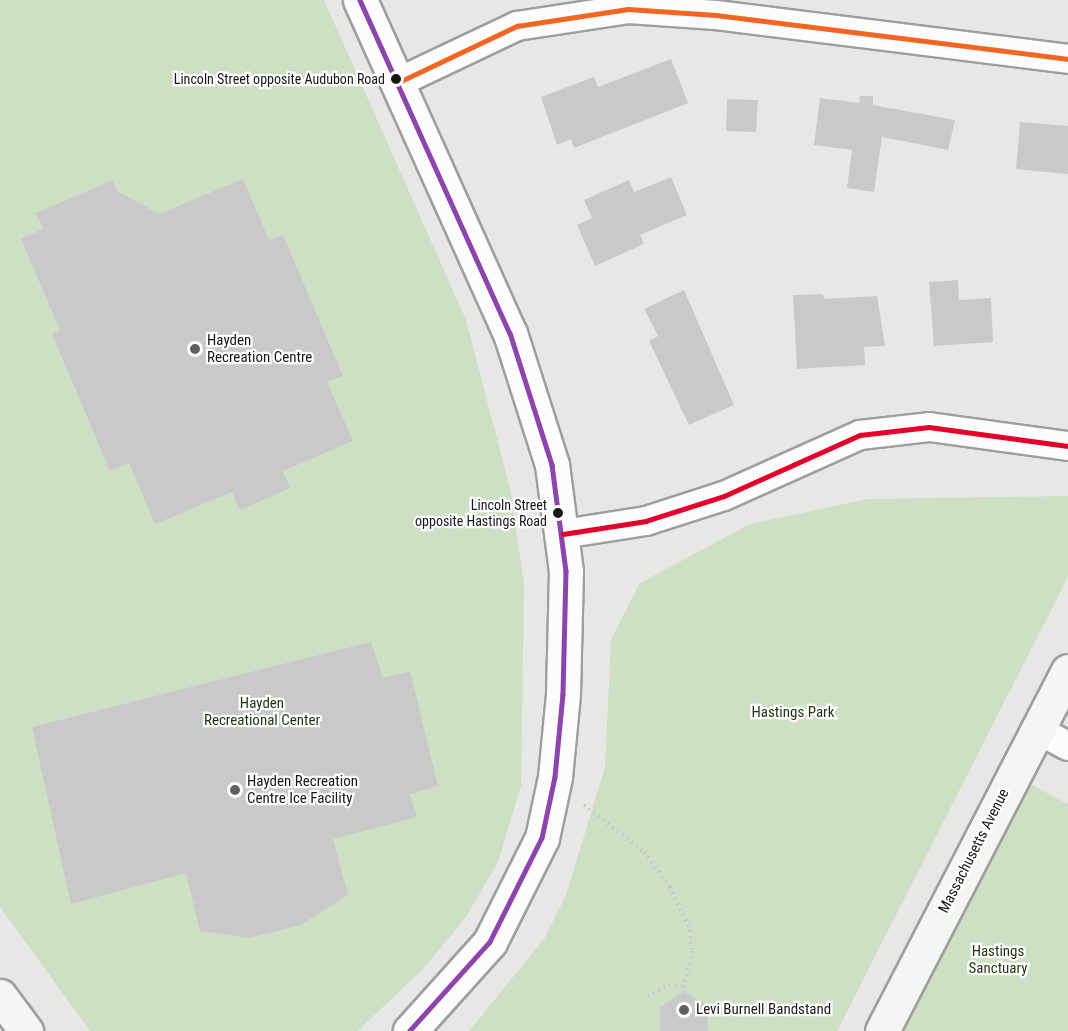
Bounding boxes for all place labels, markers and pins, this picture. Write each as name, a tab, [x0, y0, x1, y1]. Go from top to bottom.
place label: Lincoln Street opposite Audubon Road	[174, 71, 385, 87]
marker: Lincoln Street opposite Audubon Road	[390, 73, 402, 85]
place label: Hayden Recreation Centre	[207, 331, 312, 366]
marker: Hayden Recreation Centre	[188, 342, 202, 356]
place label: Lincoln Street opposite Hastings Road	[415, 497, 547, 530]
marker: Lincoln Street opposite Hastings Road	[552, 507, 564, 519]
place label: Hayden Recreation Centre Ice Facility	[247, 772, 358, 807]
marker: Hayden Recreation Centre Ice Facility	[228, 783, 242, 797]
place label: Levi Burnell Bandstand	[696, 1001, 831, 1019]
marker: Levi Burnell Bandstand	[677, 1003, 691, 1017]

